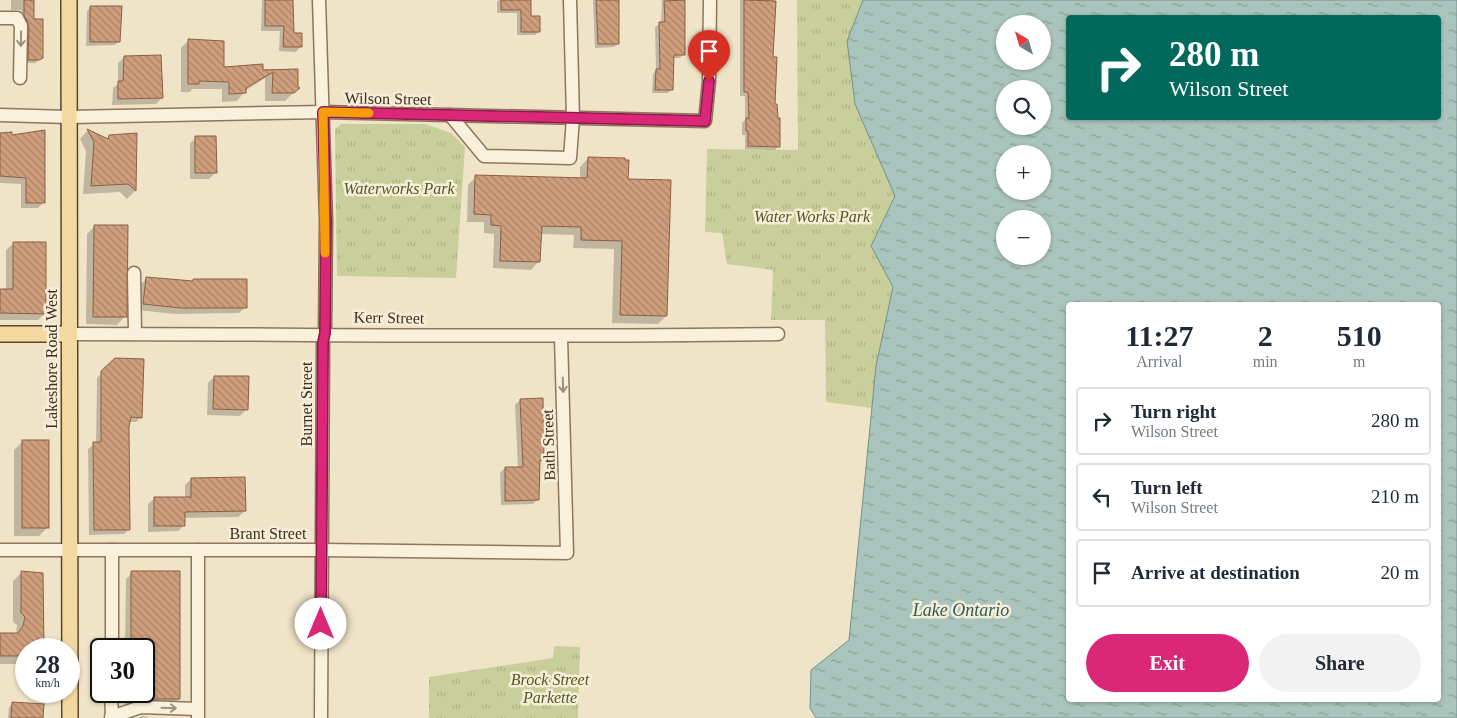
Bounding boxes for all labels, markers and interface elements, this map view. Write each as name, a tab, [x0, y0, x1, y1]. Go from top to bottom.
north arrow	[996, 15, 1051, 70]
map controls	[996, 15, 1051, 265]
one-way arrow	[16, 30, 26, 47]
pin	[688, 30, 730, 81]
icon: right	[1086, 35, 1151, 100]
text: 280 m	[1169, 35, 1259, 74]
icon: arrive	[695, 37, 723, 65]
text: Wilson Street	[1169, 76, 1289, 101]
button: search	[996, 80, 1051, 135]
street label: Wilson Street	[344, 89, 432, 108]
button: +	[996, 145, 1051, 200]
park label: Waterworks Park	[344, 180, 455, 197]
park label: Water Works Park	[754, 208, 871, 225]
button: −	[996, 210, 1051, 265]
street label: Lakeshore Road West	[43, 289, 60, 429]
street label: Kerr Street	[354, 308, 425, 327]
text: 11:27	[1125, 319, 1194, 352]
text: 2	[1258, 319, 1273, 352]
text: 510	[1337, 319, 1382, 352]
text: Arrival	[1136, 353, 1182, 370]
text: min	[1253, 353, 1278, 370]
text: m	[1353, 353, 1366, 370]
street label: Burnet Street	[298, 361, 315, 446]
one-way arrow	[558, 377, 567, 393]
text: Turn right	[1131, 401, 1216, 422]
icon: right	[1088, 407, 1116, 435]
street label: Bath Street	[539, 408, 558, 481]
text: 280 m	[1371, 410, 1419, 431]
text: Wilson Street	[1131, 423, 1218, 440]
text: Turn left	[1131, 477, 1203, 498]
icon: left	[1088, 483, 1116, 511]
text: 210 m	[1371, 486, 1419, 507]
text: Wilson Street	[1131, 499, 1218, 516]
street label: Brant Street	[230, 525, 307, 542]
icon: arrive	[1088, 559, 1116, 587]
text: Arrive at destination	[1131, 562, 1300, 583]
text: 20 m	[1380, 562, 1419, 583]
position arrow	[294, 597, 346, 649]
water label: Lake Ontario	[912, 600, 1009, 620]
button: Exit	[1086, 634, 1249, 692]
button: Share	[1259, 634, 1421, 692]
speed limit sign: 30	[90, 638, 155, 703]
text: 28	[35, 651, 60, 678]
park label: Brock Street Parkette	[511, 671, 590, 706]
text: km/h	[35, 676, 60, 690]
one-way arrow	[161, 703, 177, 712]

